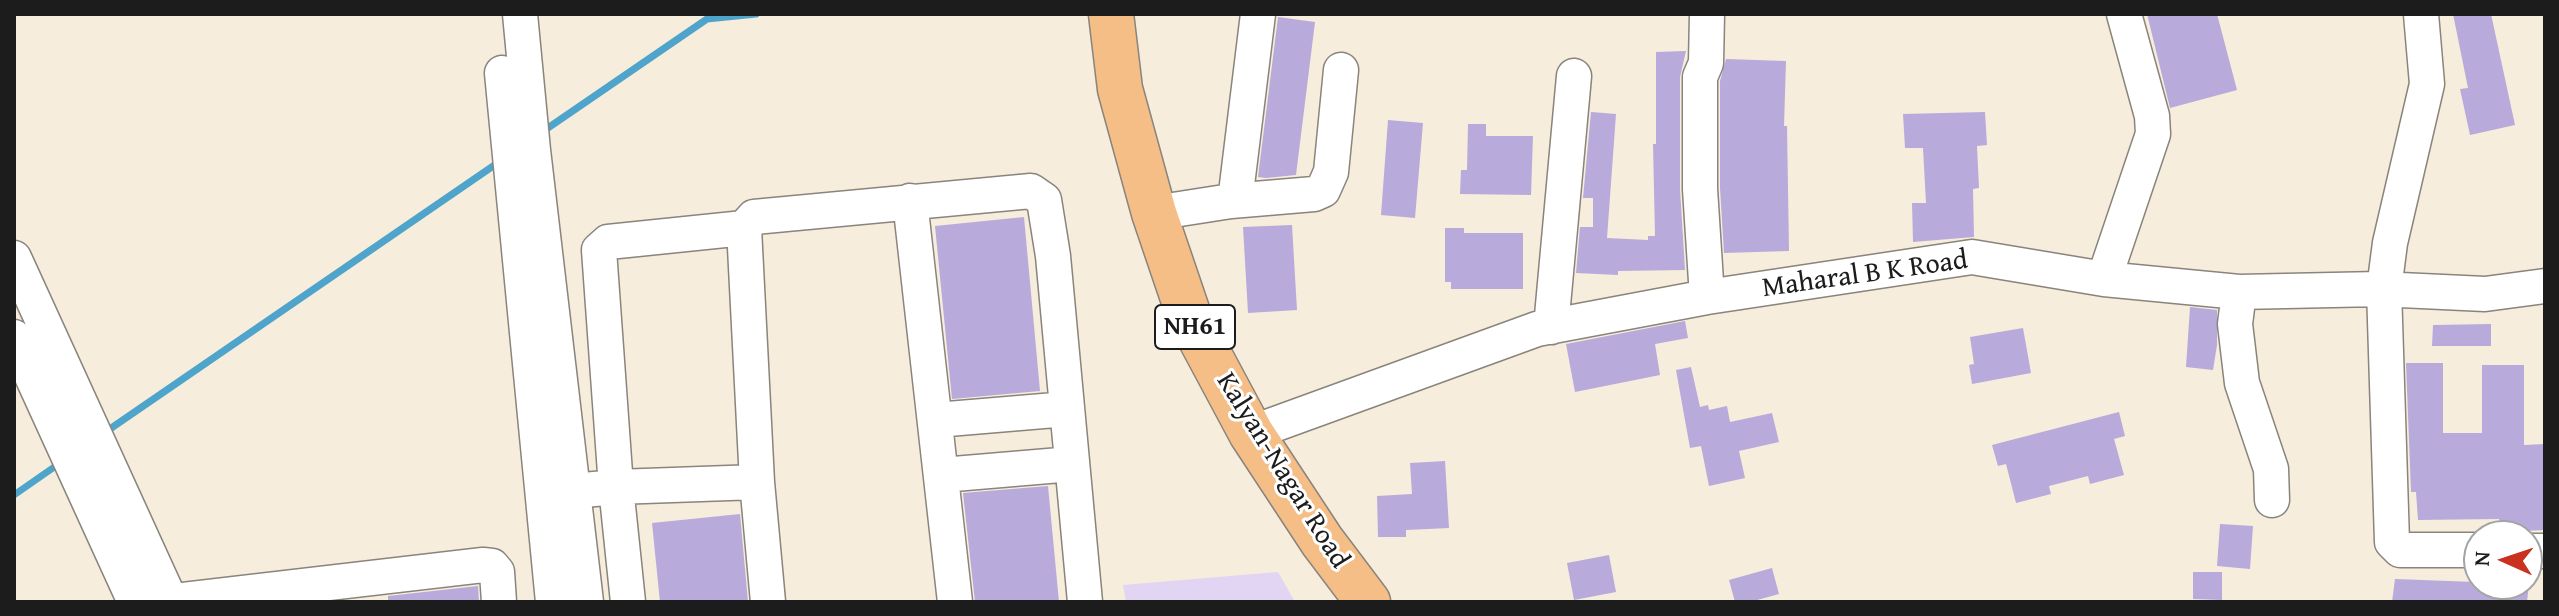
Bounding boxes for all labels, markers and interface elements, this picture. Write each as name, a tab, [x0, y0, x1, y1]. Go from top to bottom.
street label: Maharal B K Road	[1760, 244, 1970, 306]
road number: NH61	[1155, 305, 1235, 349]
street label: Kalyan-Nagar Road	[1208, 367, 1356, 575]
north arrow	[2463, 520, 2543, 600]
text: N	[2465, 551, 2497, 567]

